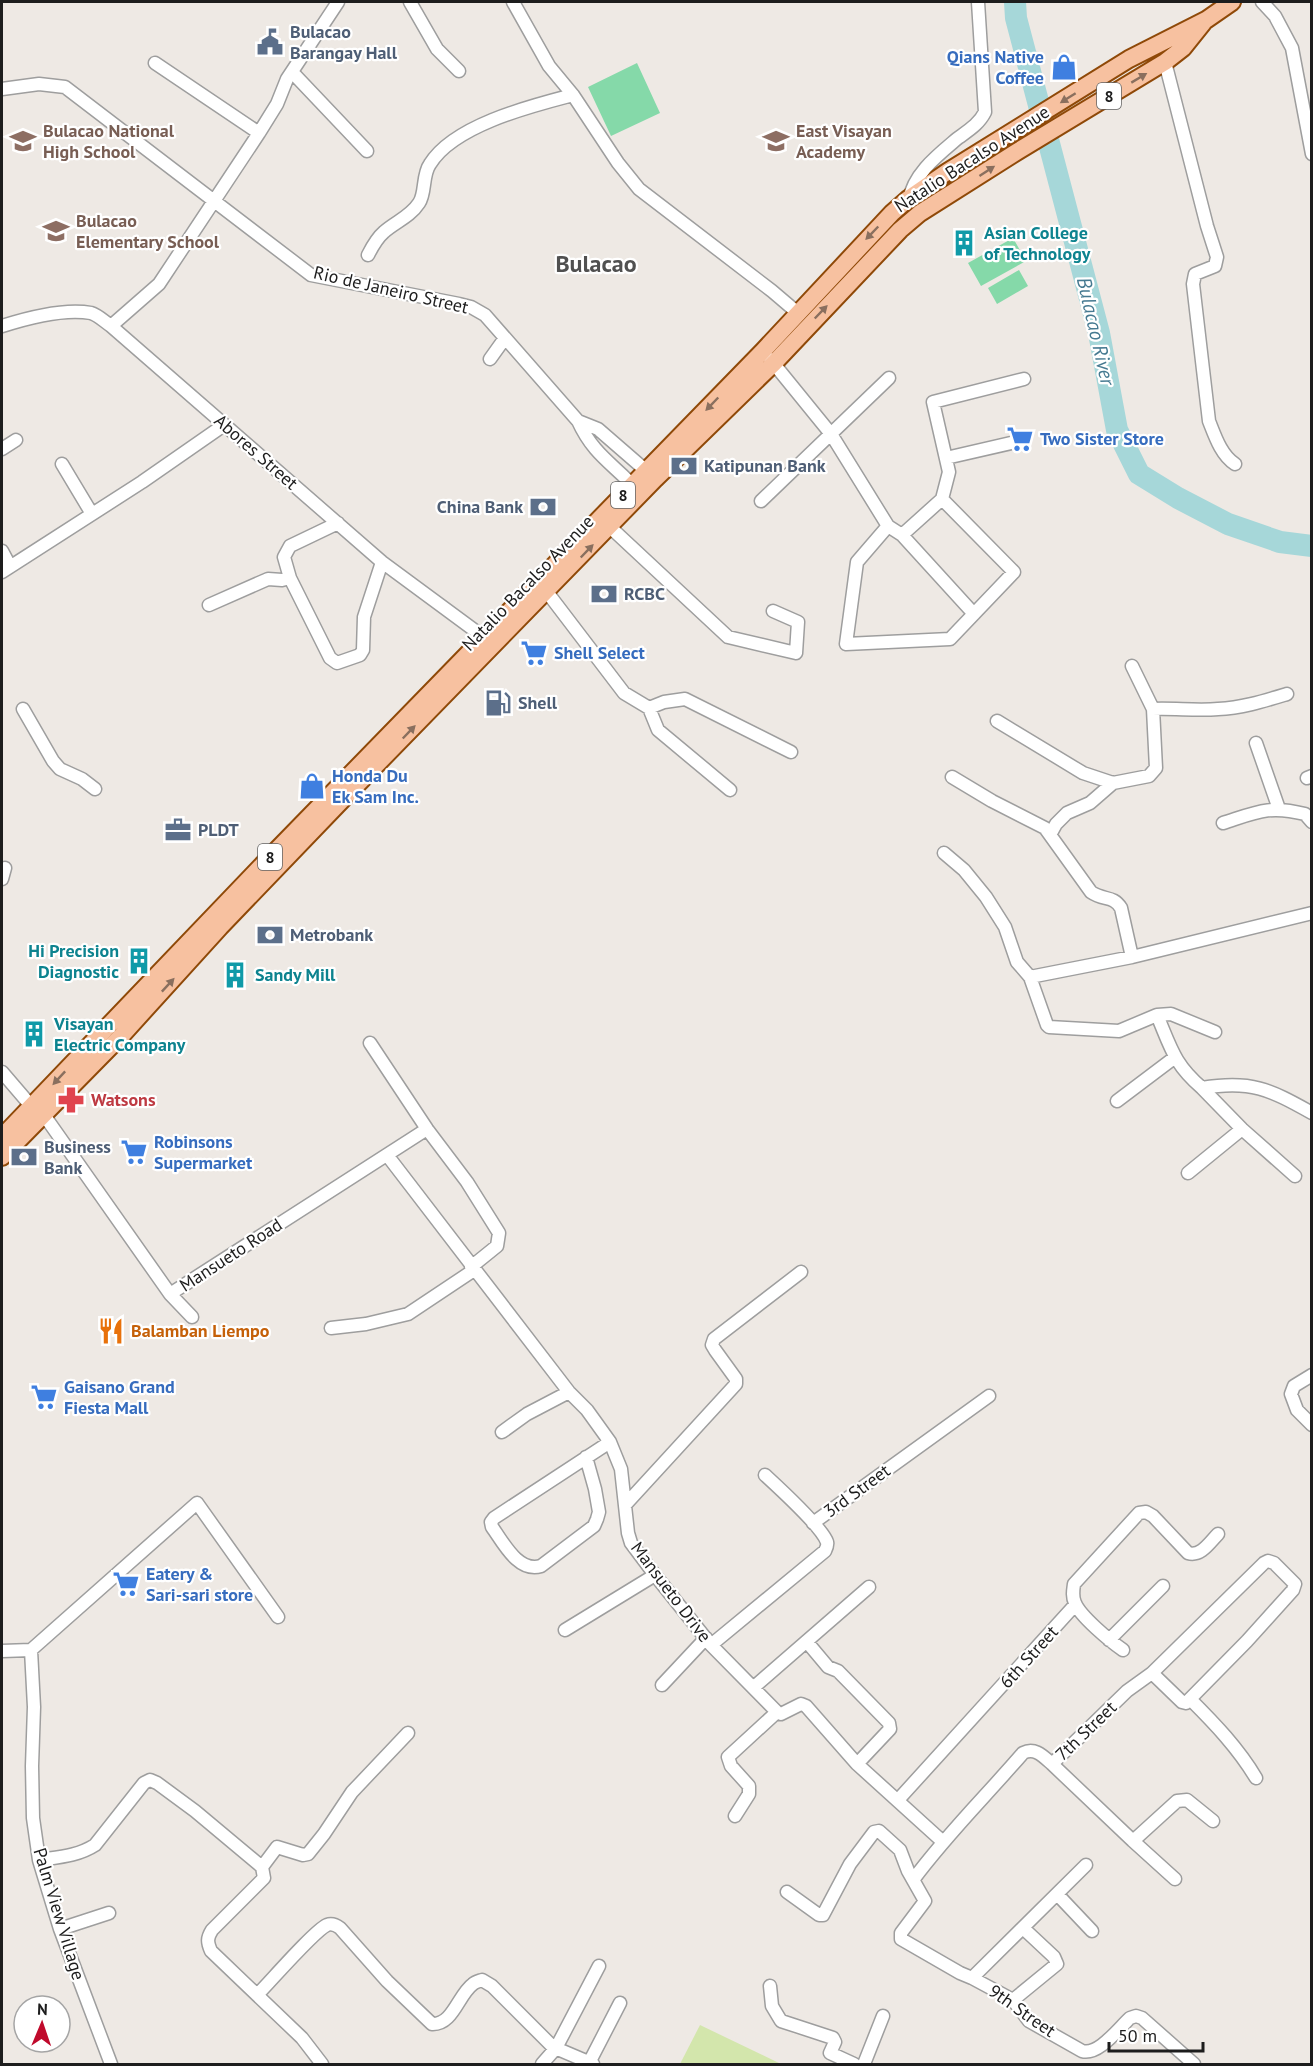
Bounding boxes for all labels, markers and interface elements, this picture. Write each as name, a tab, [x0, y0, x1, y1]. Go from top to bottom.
place label: Bulacao Barangay Hall	[290, 20, 398, 64]
public building icon: Bulacao Barangay Hall	[255, 27, 285, 57]
place label: Qians Native Coffee	[947, 45, 1044, 89]
shop icon: Qians Native Coffee	[1049, 52, 1079, 82]
one-way arrow	[1131, 73, 1148, 83]
road number: 8	[1097, 83, 1121, 109]
one-way arrow	[1060, 92, 1076, 103]
street label: Natalio Bacalso Avenue	[890, 100, 1053, 217]
place label: Bulacao National High School	[43, 119, 175, 163]
place label: East Visayan Academy	[796, 119, 892, 163]
school or university icon: Bulacao National High School	[8, 126, 38, 156]
school or university icon: East Visayan Academy	[761, 126, 791, 156]
one-way arrow	[979, 165, 995, 176]
place label: Bulacao Elementary School	[76, 209, 220, 253]
school or university icon: Bulacao Elementary School	[41, 216, 71, 246]
place label: Asian College of Technology	[984, 221, 1091, 265]
one-way arrow	[866, 226, 880, 240]
building icon: Asian College of Technology	[949, 228, 979, 258]
district label: Bulacao	[555, 248, 637, 279]
street label: Rio de Janeiro Street	[311, 261, 471, 319]
water label: Bulacao River	[1071, 275, 1121, 389]
one-way arrow	[814, 304, 828, 319]
one-way arrow	[705, 396, 719, 411]
street label: Abores Street	[210, 409, 303, 494]
supermarket icon: Two Sister Store	[1005, 424, 1035, 454]
place label: Two Sister Store	[1040, 427, 1164, 450]
bank icon: Katipunan Bank	[669, 451, 699, 481]
place label: Katipunan Bank	[704, 454, 826, 477]
road number: 8	[611, 482, 635, 508]
bank icon: China Bank	[528, 492, 558, 522]
place label: China Bank	[437, 495, 523, 518]
street label: Natalio Bacalso Avenue	[457, 510, 598, 655]
one-way arrow	[579, 544, 593, 558]
bank icon: RCBC	[589, 579, 619, 609]
place label: RCBC	[624, 582, 665, 605]
supermarket icon: Shell Select	[519, 638, 549, 668]
place label: Shell Select	[554, 641, 645, 664]
fuel station icon: Shell	[483, 688, 513, 718]
place label: Shell	[518, 691, 558, 714]
one-way arrow	[402, 725, 416, 739]
place label: Honda Du Ek Sam Inc.	[332, 764, 419, 808]
shop icon: Honda Du Ek Sam Inc.	[297, 771, 327, 801]
office icon: PLDT	[163, 815, 193, 845]
place label: PLDT	[198, 818, 239, 841]
road number: 8	[258, 844, 282, 870]
bank icon: Metrobank	[255, 920, 285, 950]
place label: Metrobank	[290, 923, 373, 946]
place label: Hi Precision Diagnostic	[28, 939, 119, 983]
building icon: Hi Precision Diagnostic	[124, 946, 154, 976]
building icon: Sandy Mill	[220, 960, 250, 990]
place label: Sandy Mill	[255, 963, 336, 986]
one-way arrow	[161, 978, 174, 993]
place label: Visayan Electric Company	[53, 1012, 186, 1056]
building icon: Visayan Electric Company	[19, 1019, 49, 1049]
one-way arrow	[52, 1070, 66, 1085]
pharmacy icon: Watsons	[56, 1085, 86, 1115]
place label: Watsons	[91, 1088, 156, 1111]
place label: Robinsons Supermarket	[154, 1130, 253, 1174]
place label: Business Bank	[44, 1135, 111, 1179]
supermarket icon: Robinsons Supermarket	[119, 1137, 149, 1167]
bank icon: Business Bank	[9, 1142, 39, 1172]
street label: Mansueto Road	[175, 1213, 286, 1296]
restaurant icon: Balamban Liempo	[96, 1316, 126, 1346]
place label: Balamban Liempo	[131, 1319, 270, 1342]
place label: Gaisano Grand Fiesta Mall	[64, 1375, 175, 1419]
supermarket icon: Gaisano Grand Fiesta Mall	[29, 1382, 59, 1412]
street label: 3rd Street	[819, 1459, 894, 1522]
street label: Mansueto Drive	[626, 1537, 717, 1647]
place label: Eatery & Sari-sari store	[146, 1562, 253, 1606]
supermarket icon: Eatery & Sari-sari store	[111, 1569, 141, 1599]
street label: 6th Street	[994, 1621, 1063, 1693]
street label: 7th Street	[1050, 1696, 1121, 1765]
street label: Palm View Village	[28, 1845, 90, 1983]
street label: 9th Street	[984, 1979, 1060, 2042]
north arrow	[12, 1994, 72, 2054]
text: N	[37, 1999, 48, 2019]
scale bar	[1109, 2015, 1204, 2053]
text: 50 m	[1118, 2024, 1157, 2047]

